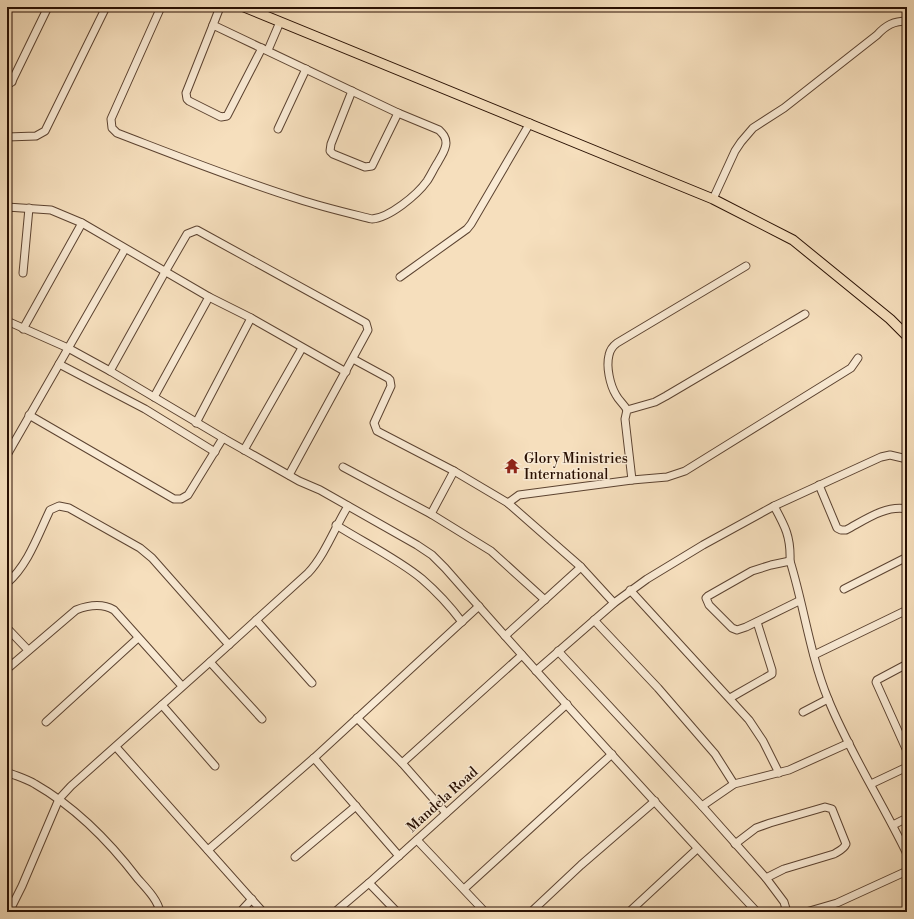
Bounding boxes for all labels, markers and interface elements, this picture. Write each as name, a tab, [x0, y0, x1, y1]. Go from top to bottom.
place label: Glory Ministries International	[524, 450, 628, 484]
temple icon: Glory Ministries International	[503, 457, 521, 475]
street label: Mandela Road	[403, 763, 482, 836]

